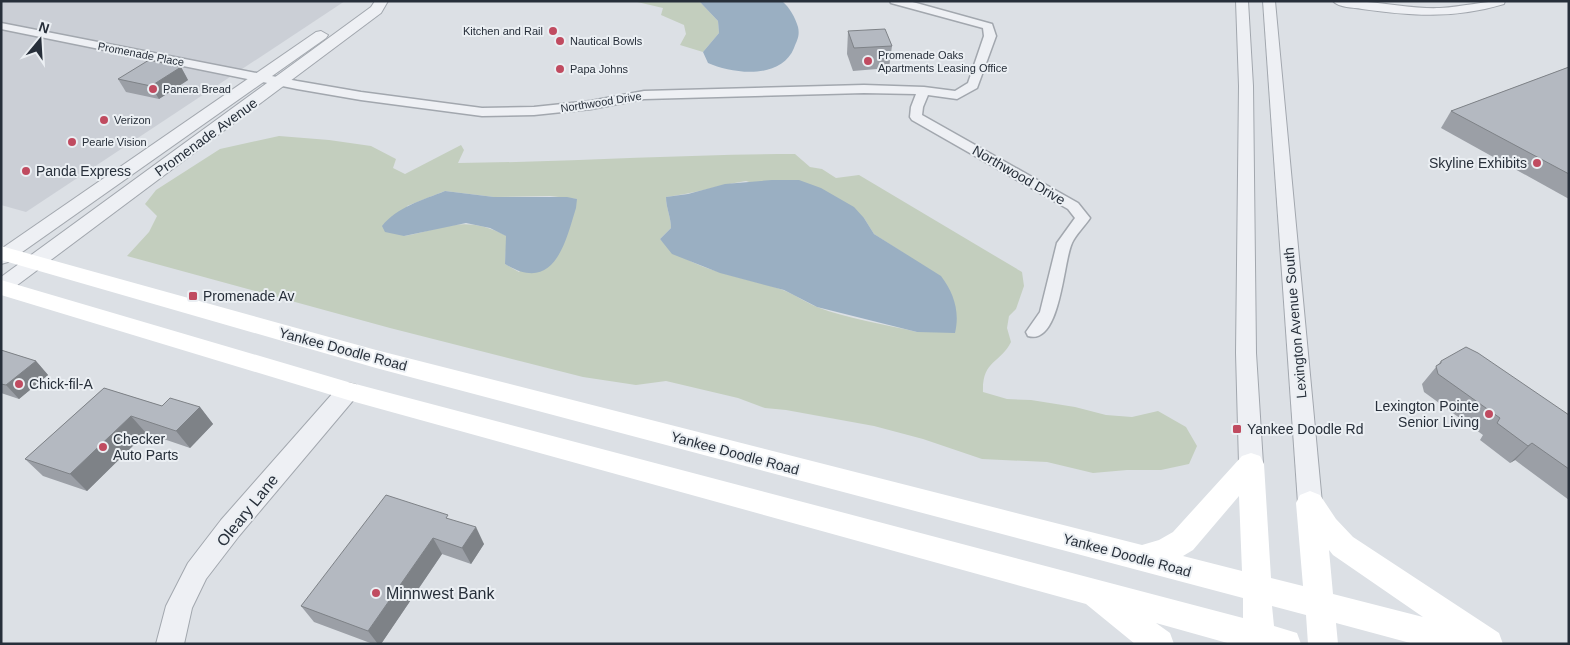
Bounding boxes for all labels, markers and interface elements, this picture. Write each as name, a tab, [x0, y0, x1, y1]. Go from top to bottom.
north arrow	[15, 15, 65, 65]
text: N	[37, 18, 51, 37]
place label: Kitchen and Rail	[463, 25, 543, 37]
marker: Kitchen and Rail	[547, 25, 559, 37]
marker: Nautical Bowls	[554, 35, 566, 47]
place label: Nautical Bowls	[570, 35, 643, 47]
street label: Promenade Place	[97, 40, 185, 68]
place label: Promenade Oaks Apartments Leasing Office	[878, 49, 1007, 74]
marker: Promenade Oaks Apartments Leasing Office	[862, 55, 874, 67]
marker: Papa Johns	[554, 63, 566, 75]
place label: Papa Johns	[570, 63, 629, 75]
marker: Panera Bread	[147, 83, 159, 95]
place label: Panera Bread	[163, 83, 231, 95]
street label: Northwood Drive	[560, 90, 642, 114]
street label: Promenade Avenue	[152, 94, 261, 180]
marker: Verizon	[98, 114, 110, 126]
place label: Verizon	[114, 114, 151, 126]
marker: Pearle Vision	[66, 136, 78, 148]
place label: Pearle Vision	[82, 136, 147, 148]
street label: Northwood Drive	[970, 142, 1068, 208]
place label: Skyline Exhibits	[1429, 155, 1527, 171]
marker: Skyline Exhibits	[1531, 157, 1543, 169]
place label: Panda Express	[36, 163, 131, 179]
marker: Panda Express	[20, 165, 32, 177]
street label: Lexington Avenue South	[1280, 247, 1310, 399]
place label: Promenade Av	[203, 288, 295, 304]
marker: Promenade Av	[187, 290, 199, 302]
street label: Yankee Doodle Road	[277, 324, 409, 374]
place label: Chick-fil-A	[29, 376, 93, 392]
marker: Chick-fil-A	[13, 378, 25, 390]
place label: Lexington Pointe Senior Living	[1375, 398, 1479, 430]
marker: Lexington Pointe Senior Living	[1483, 408, 1495, 420]
place label: Yankee Doodle Rd	[1247, 421, 1363, 437]
marker: Yankee Doodle Rd	[1231, 423, 1243, 435]
street label: Yankee Doodle Road	[669, 428, 801, 478]
place label: Checker Auto Parts	[113, 431, 178, 463]
marker: Checker Auto Parts	[97, 441, 109, 453]
street label: Oleary Lane	[213, 471, 281, 550]
street label: Yankee Doodle Road	[1061, 530, 1193, 580]
place label: Minnwest Bank	[386, 585, 495, 602]
marker: Minnwest Bank	[370, 587, 382, 599]

